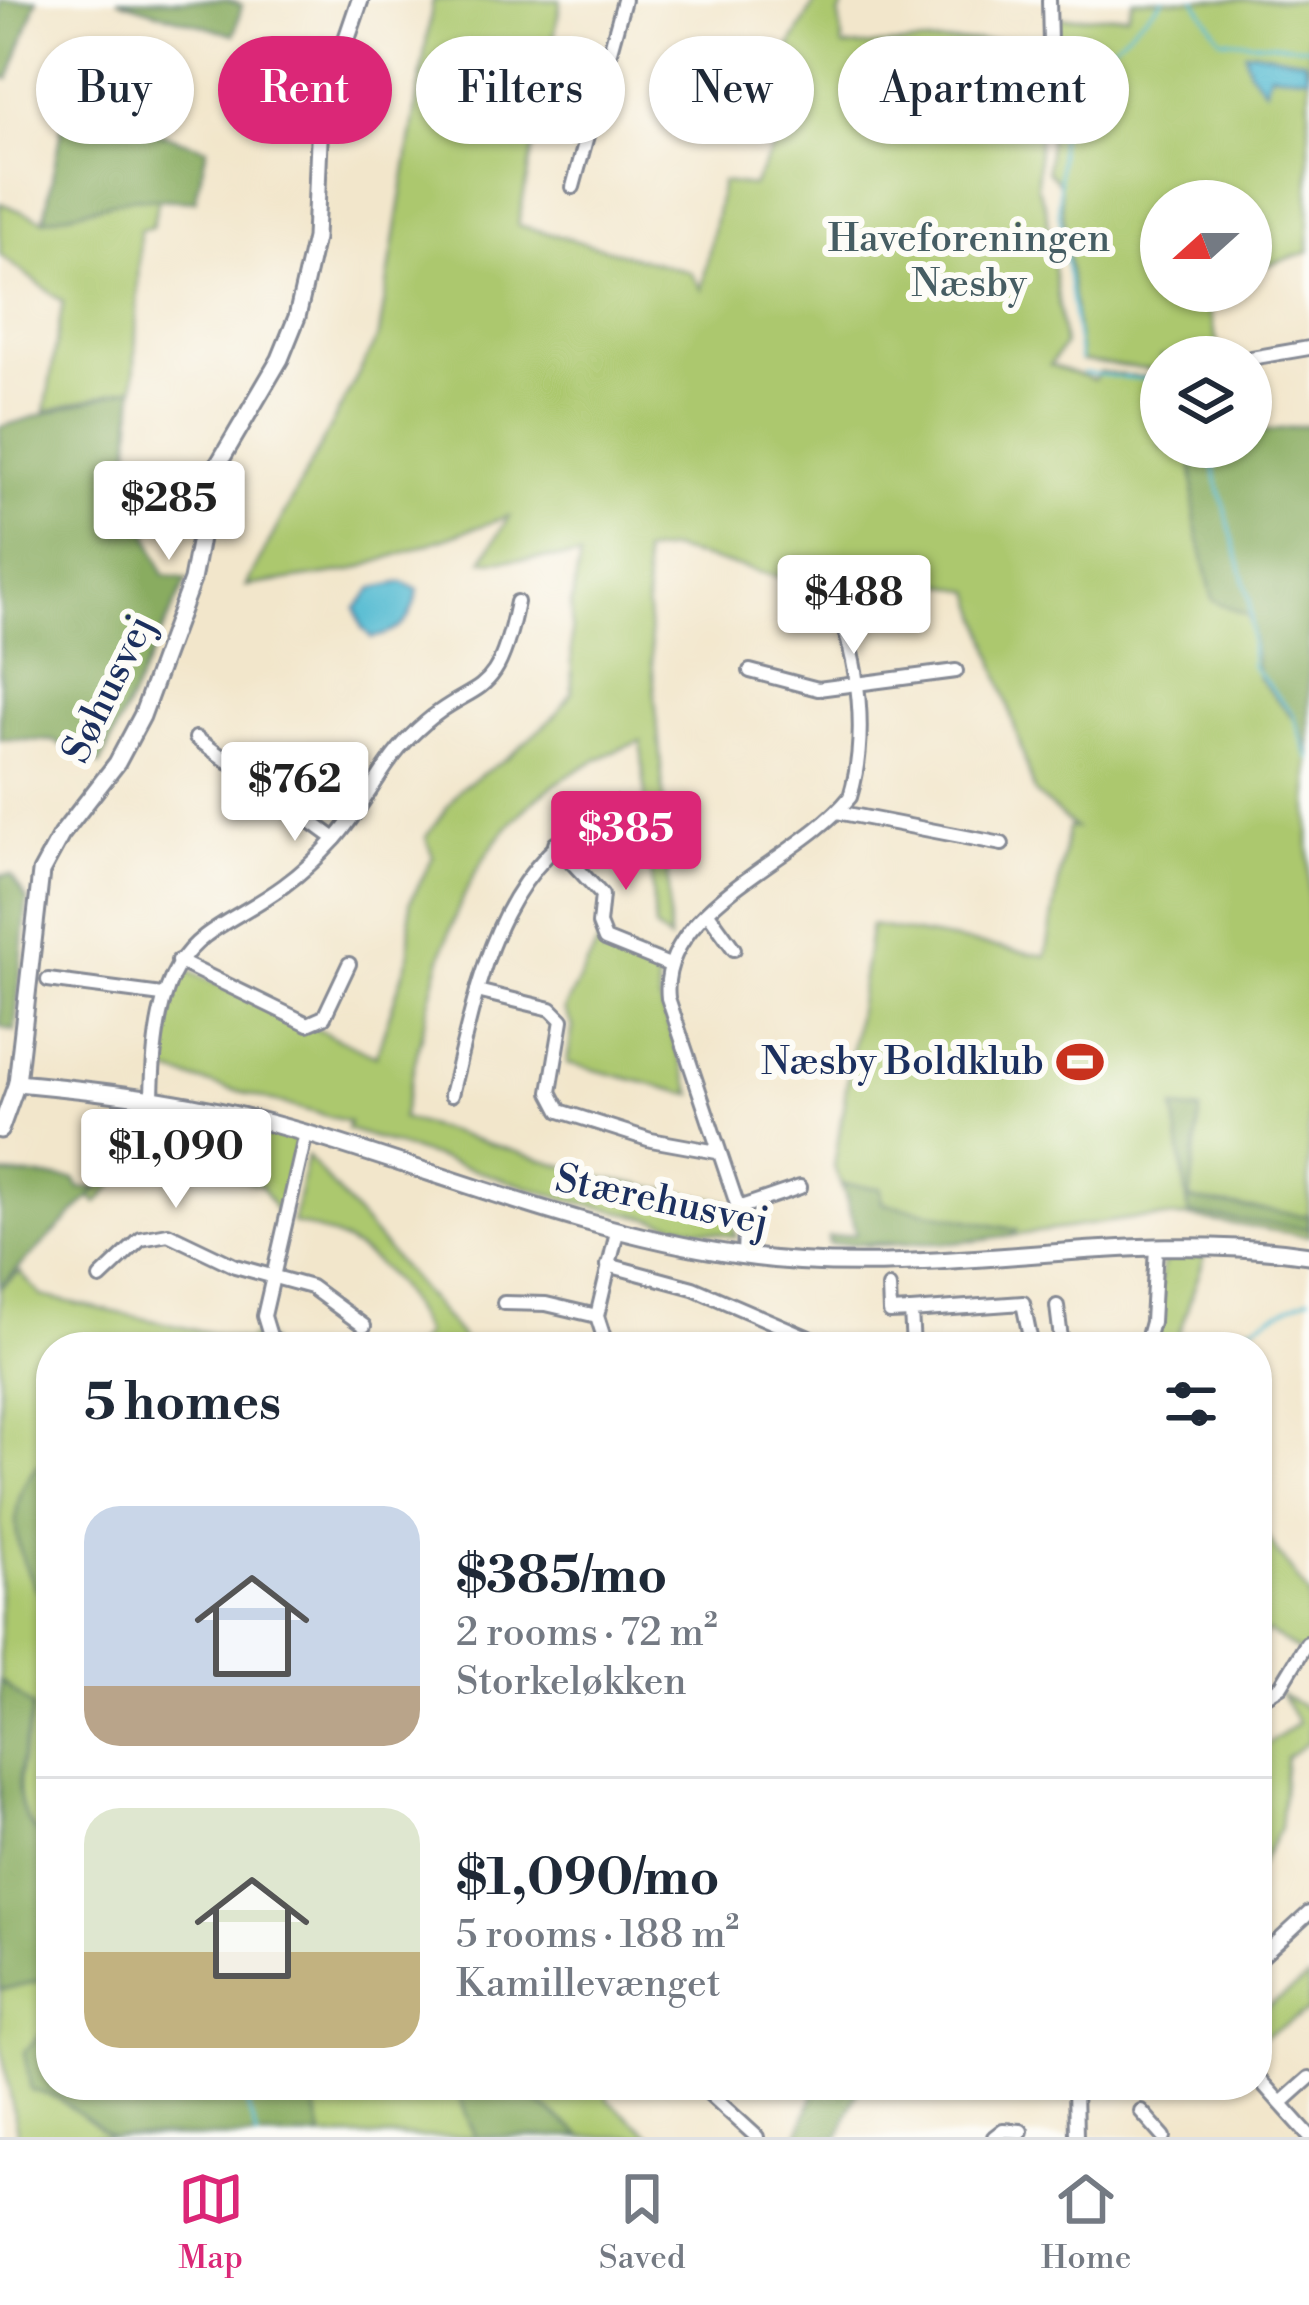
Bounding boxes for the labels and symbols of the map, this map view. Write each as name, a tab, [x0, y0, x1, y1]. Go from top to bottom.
north arrow	[1140, 180, 1272, 312]
park label: Haveforeningen Næsby	[828, 215, 1110, 309]
pin: $285	[98, 461, 240, 563]
pin: $488	[783, 555, 925, 657]
street label: Søhusvej	[52, 607, 166, 771]
pin: $762	[224, 742, 366, 844]
pin: $385	[555, 791, 697, 893]
sports icon: Næsby Boldklub	[1055, 1037, 1105, 1087]
place label: Næsby Boldklub	[761, 1038, 1044, 1087]
pin: $1,090	[78, 1109, 274, 1211]
street label: Stærehusvej	[551, 1154, 773, 1248]

